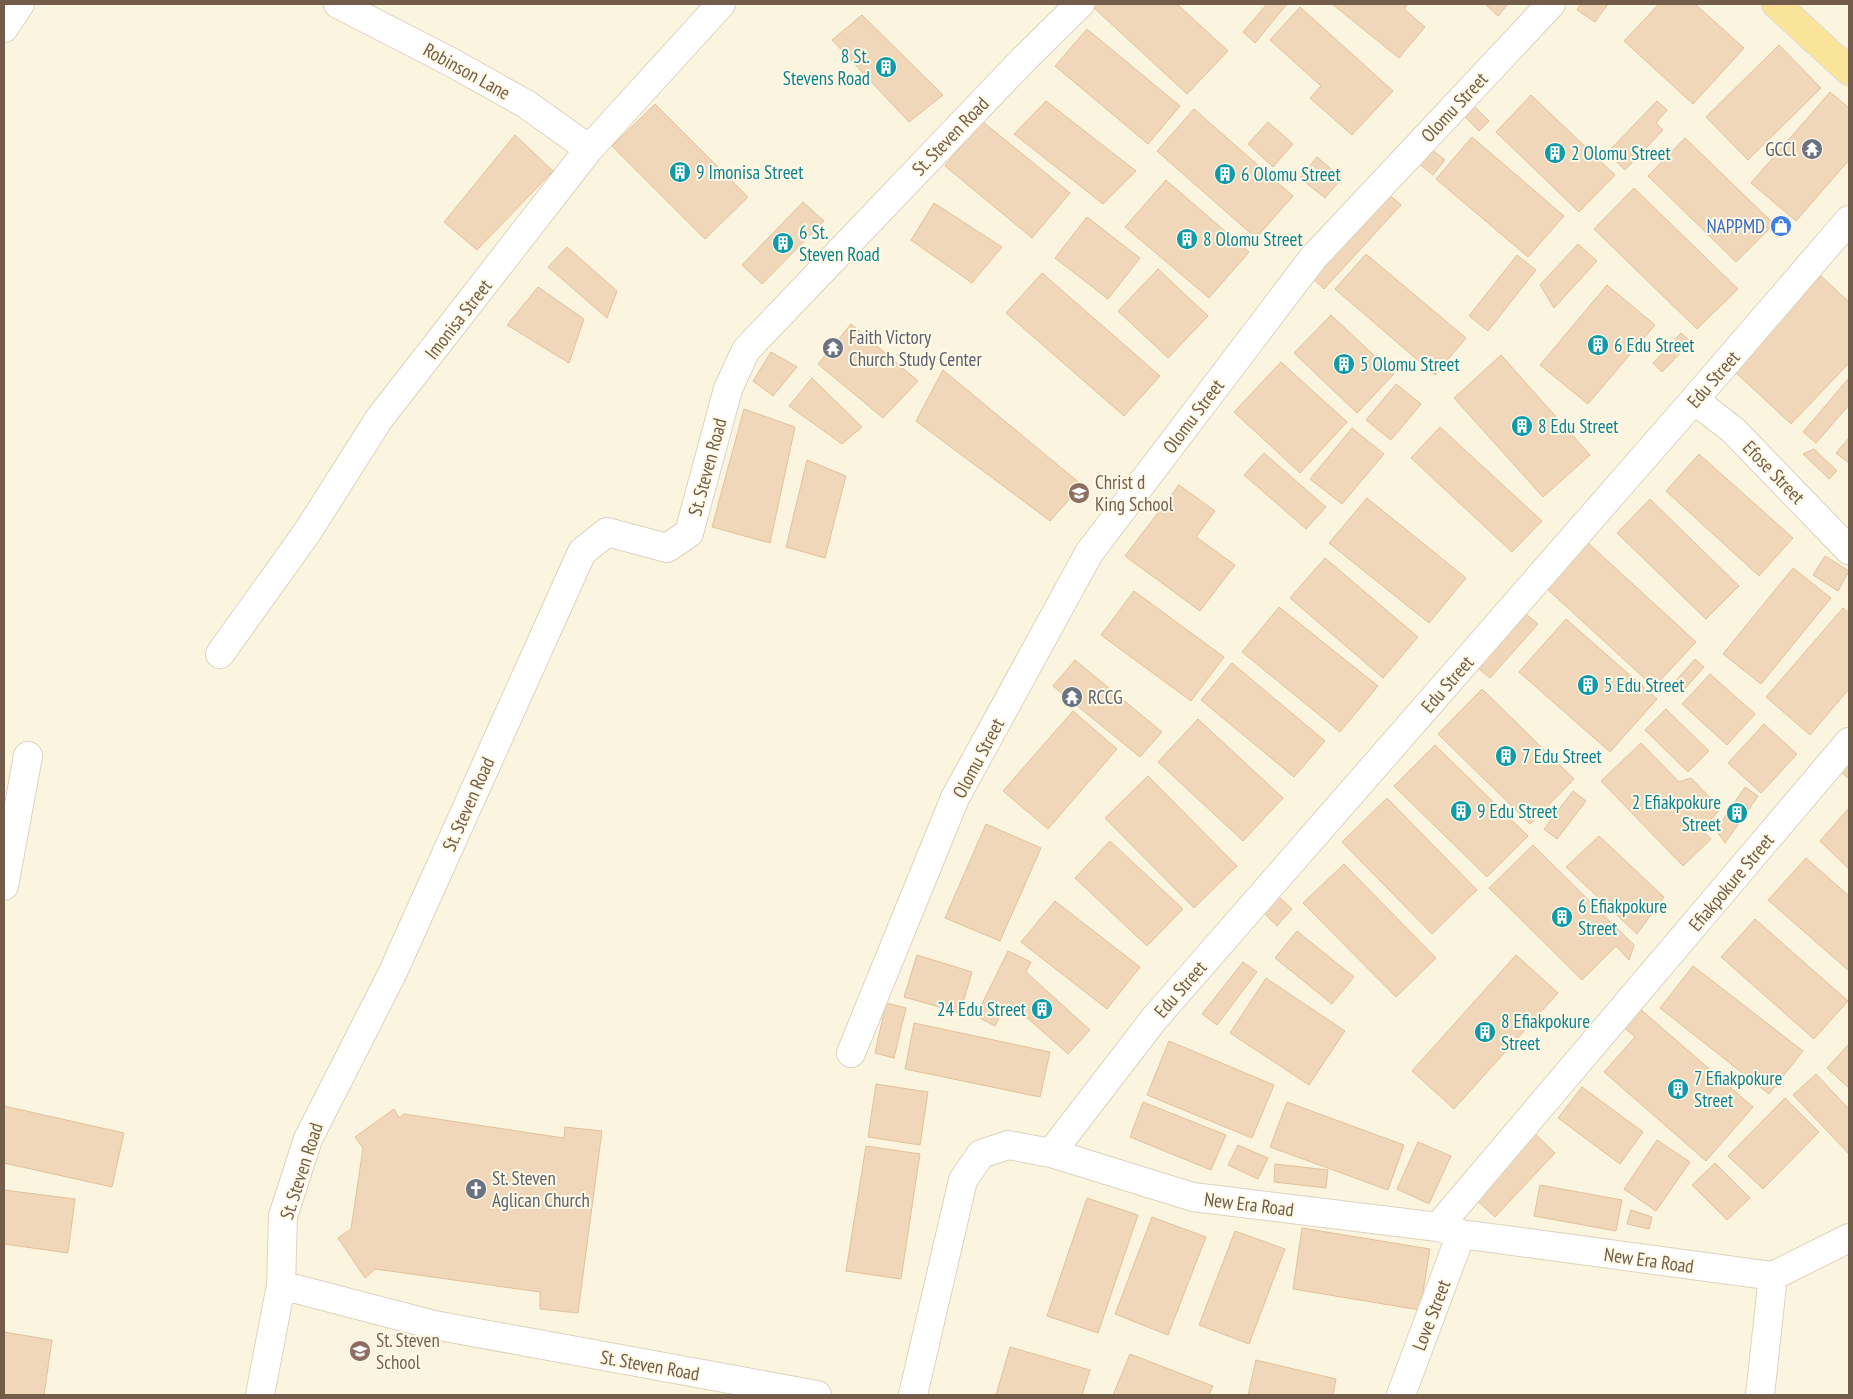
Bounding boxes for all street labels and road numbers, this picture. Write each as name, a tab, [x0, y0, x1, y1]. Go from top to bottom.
street label: Robinson Lane	[419, 37, 515, 105]
street label: Olomu Street	[1416, 66, 1493, 147]
street label: St. Steven Road	[907, 92, 993, 180]
street label: Imonisa Street	[419, 274, 497, 364]
street label: Edu Street	[1682, 345, 1745, 413]
street label: Olomu Street	[1157, 373, 1229, 458]
street label: St. Steven Road	[682, 415, 732, 519]
street label: Efose Street	[1738, 435, 1811, 509]
street label: Edu Street	[1416, 650, 1479, 718]
street label: Olomu Street	[947, 713, 1009, 802]
street label: St. Steven Road	[437, 753, 499, 855]
street label: Efiakpokure Street	[1683, 828, 1779, 936]
street label: Edu Street	[1149, 955, 1212, 1023]
street label: St. Steven Road	[274, 1120, 328, 1222]
street label: New Era Road	[1203, 1187, 1295, 1221]
street label: New Era Road	[1603, 1242, 1695, 1278]
street label: Love Street	[1407, 1276, 1456, 1354]
street label: St. Steven Road	[599, 1344, 701, 1386]

